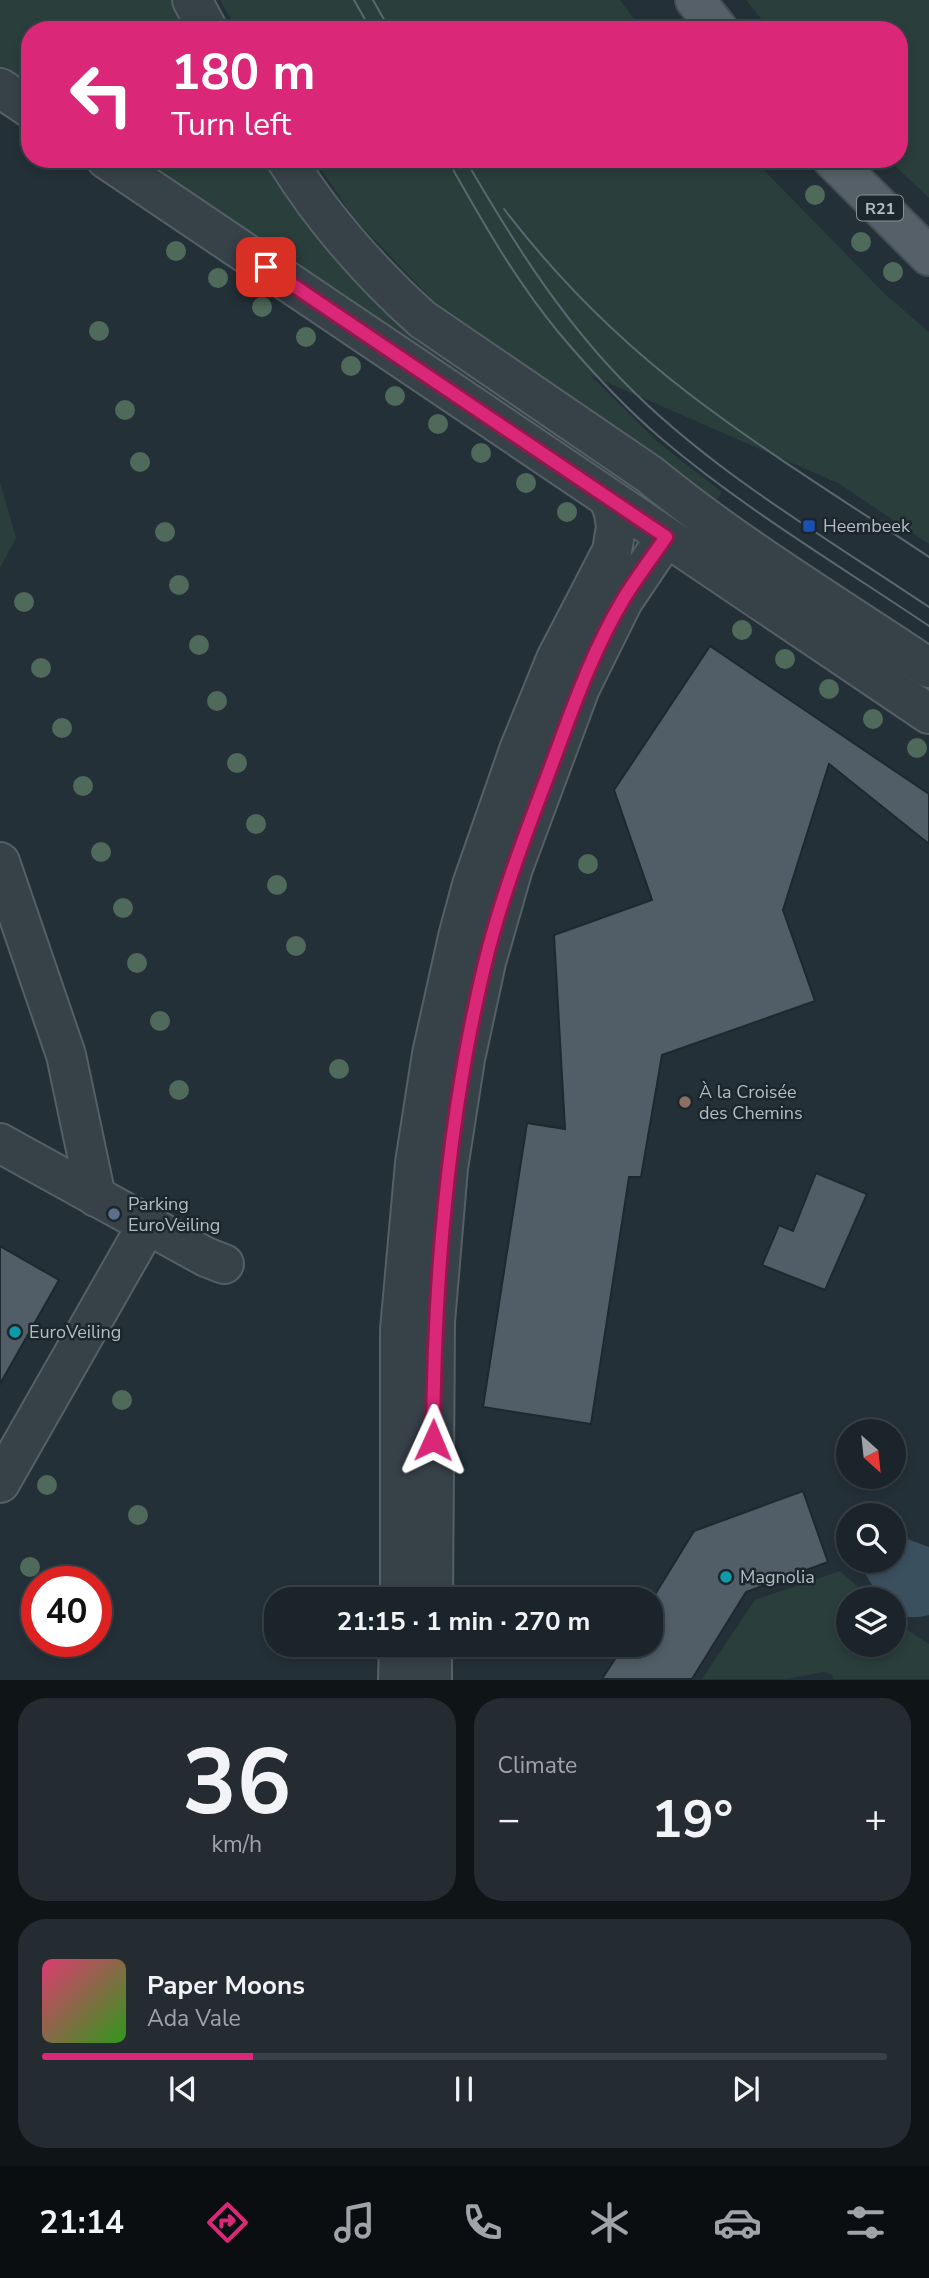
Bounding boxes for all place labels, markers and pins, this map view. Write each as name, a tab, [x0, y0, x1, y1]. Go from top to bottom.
pin	[236, 237, 296, 297]
place label: Heembeek	[823, 514, 911, 538]
marker: Heembeek	[801, 518, 817, 534]
place label: À la Croisée des Chemins	[699, 1080, 803, 1125]
marker: À la Croisée des Chemins	[677, 1094, 693, 1110]
place label: Parking EuroVeiling	[128, 1192, 220, 1237]
marker: Parking EuroVeiling	[106, 1206, 122, 1222]
place label: EuroVeiling	[29, 1320, 121, 1344]
marker: EuroVeiling	[7, 1324, 23, 1340]
place label: Magnolia	[740, 1565, 815, 1589]
marker: Magnolia	[718, 1569, 734, 1585]

